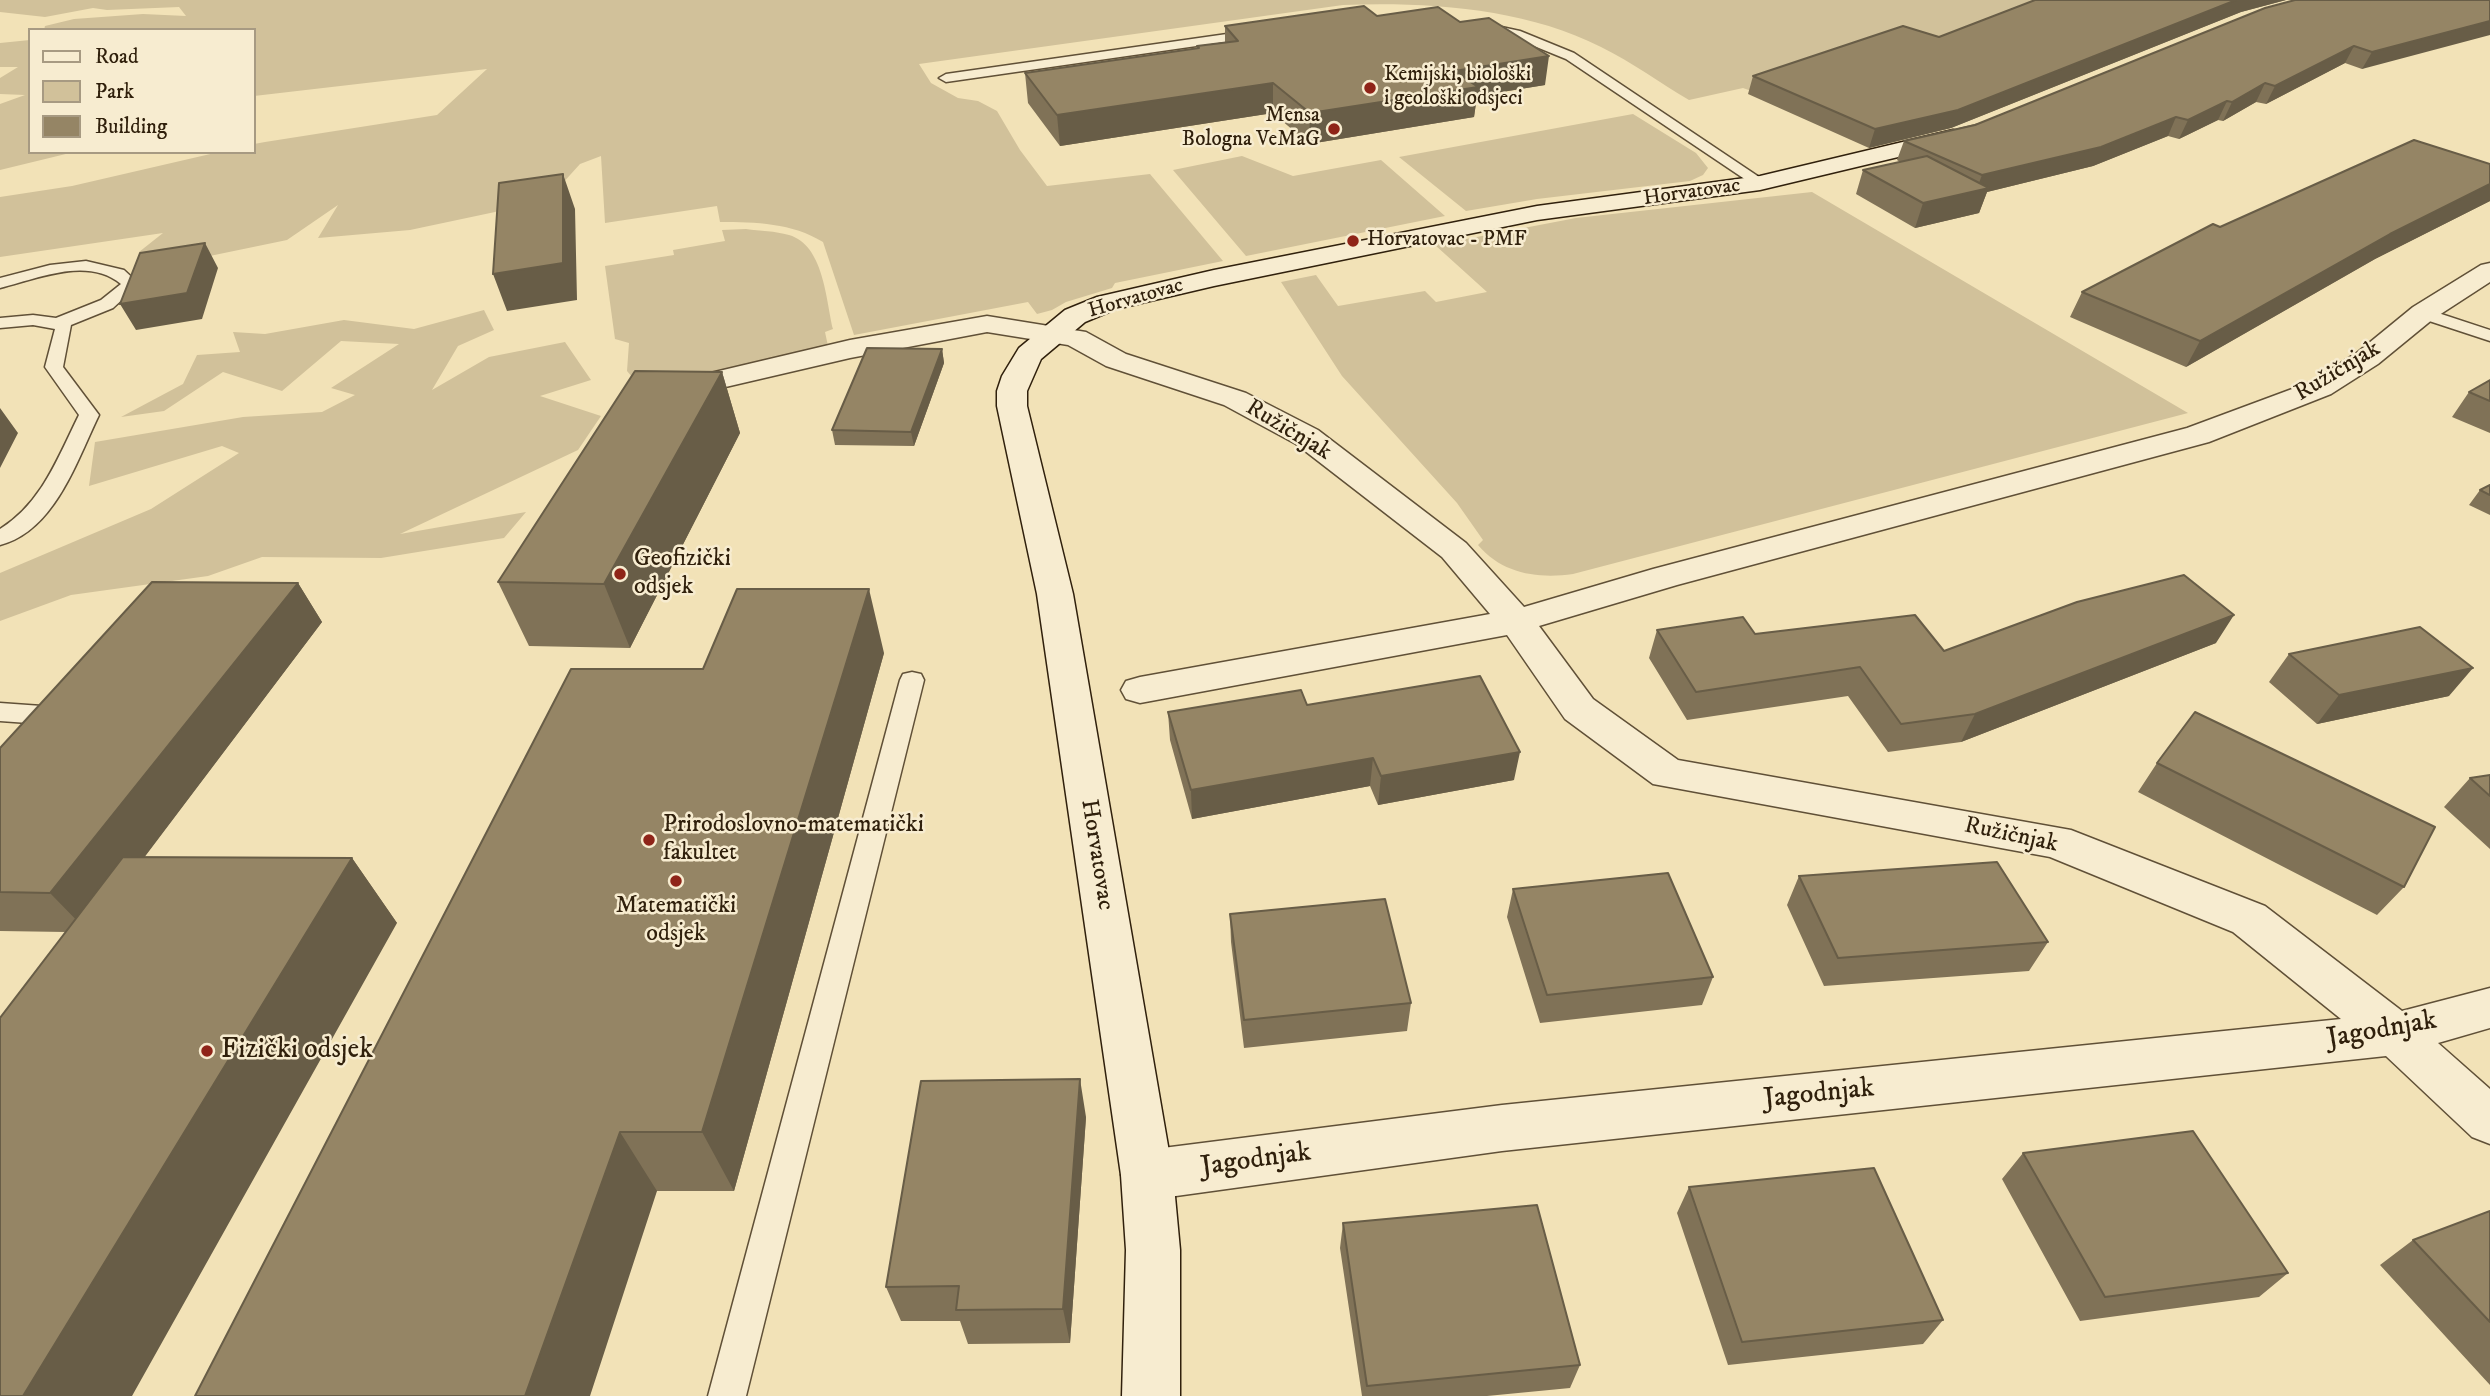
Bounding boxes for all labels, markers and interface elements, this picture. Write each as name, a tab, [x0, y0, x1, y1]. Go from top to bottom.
legend	[28, 28, 256, 154]
text: Road	[95, 44, 139, 70]
place label: Kemijski, biološki i geološki odsjeci	[1384, 63, 1531, 113]
text: Park	[95, 79, 134, 105]
marker: Kemijski, biološki i geološki odsjeci	[1362, 80, 1378, 96]
place label: Mensa Bologna VeMaG	[1182, 104, 1320, 154]
text: Building	[95, 114, 167, 140]
marker: Mensa Bologna VeMaG	[1326, 121, 1342, 137]
street label: Horvatovac	[1642, 174, 1742, 212]
place label: Horvatovac - PMF	[1367, 228, 1527, 254]
marker: Horvatovac - PMF	[1345, 233, 1361, 249]
street label: Horvatovac	[1085, 273, 1187, 325]
street label: Ružičnjak	[2290, 335, 2386, 409]
street label: Ružičnjak	[1240, 394, 1336, 468]
place label: Geofizički odsjek	[634, 546, 731, 602]
marker: Geofizički odsjek	[612, 566, 628, 582]
street label: Horvatovac	[1073, 798, 1119, 912]
place label: Prirodoslovno-matematički fakultet	[663, 812, 924, 868]
street label: Ružičnjak	[1962, 812, 2060, 860]
marker: Prirodoslovno-matematički fakultet	[641, 832, 657, 848]
marker: Matematički odsjek	[668, 873, 684, 889]
place label: Matematički odsjek	[616, 893, 736, 949]
street label: Jagodnjak	[2324, 1005, 2440, 1057]
place label: Fizički odsjek	[221, 1034, 373, 1068]
marker: Fizički odsjek	[199, 1043, 215, 1059]
street label: Jagodnjak	[1762, 1072, 1876, 1118]
street label: Jagodnjak	[1199, 1137, 1313, 1185]

